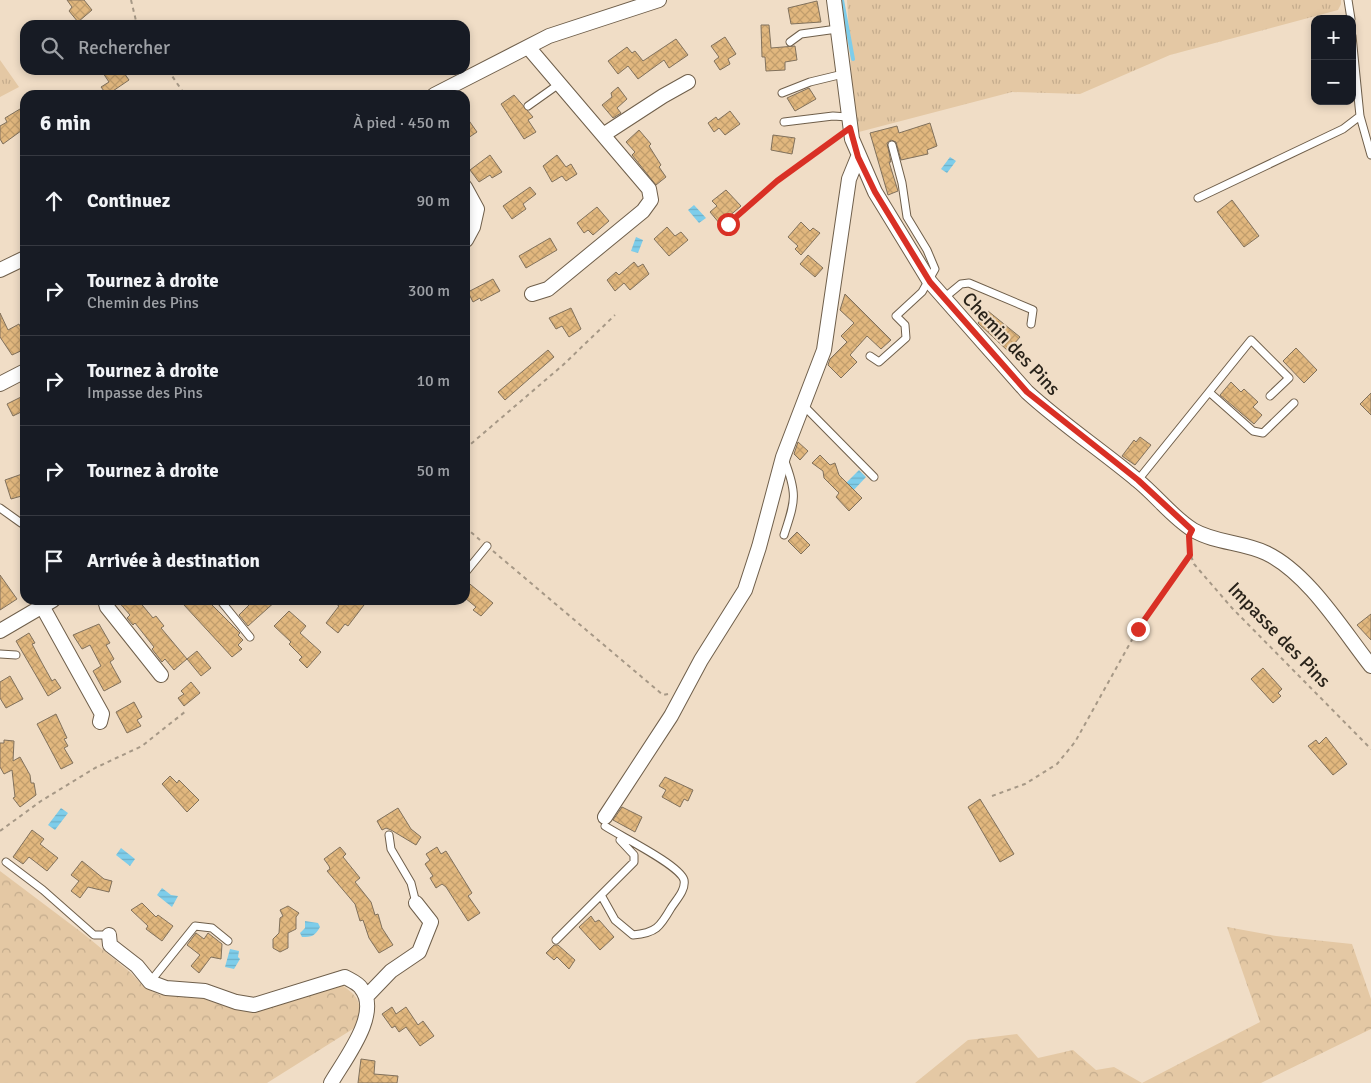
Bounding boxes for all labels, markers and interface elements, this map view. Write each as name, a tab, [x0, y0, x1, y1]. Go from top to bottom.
map controls	[1311, 15, 1356, 105]
button: +	[1311, 15, 1356, 60]
search box	[20, 20, 470, 75]
icon: search	[38, 34, 66, 62]
text: Rechercher	[78, 36, 170, 60]
button: −	[1311, 60, 1356, 105]
text: 6 min	[40, 110, 91, 136]
text: À pied · 450 m	[353, 113, 450, 133]
icon: ahead	[40, 187, 68, 215]
text: Continuez	[87, 189, 170, 213]
text: 90 m	[416, 191, 450, 211]
route start	[717, 213, 740, 236]
text: Tournez à droite	[87, 269, 219, 293]
icon: right	[40, 277, 68, 305]
text: 300 m	[408, 281, 450, 301]
street label: Chemin des Pins	[957, 287, 1065, 401]
text: Chemin des Pins	[87, 293, 199, 313]
text: Tournez à droite	[87, 359, 219, 383]
icon: right	[40, 367, 68, 395]
text: 10 m	[416, 371, 450, 391]
text: Impasse des Pins	[87, 383, 203, 403]
icon: right	[40, 457, 68, 485]
text: Tournez à droite	[87, 459, 219, 483]
text: 50 m	[416, 461, 450, 481]
icon: arrive	[40, 547, 68, 575]
text: Arrivée à destination	[87, 549, 260, 573]
street label: Impasse des Pins	[1223, 577, 1335, 693]
route end	[1127, 618, 1150, 641]

